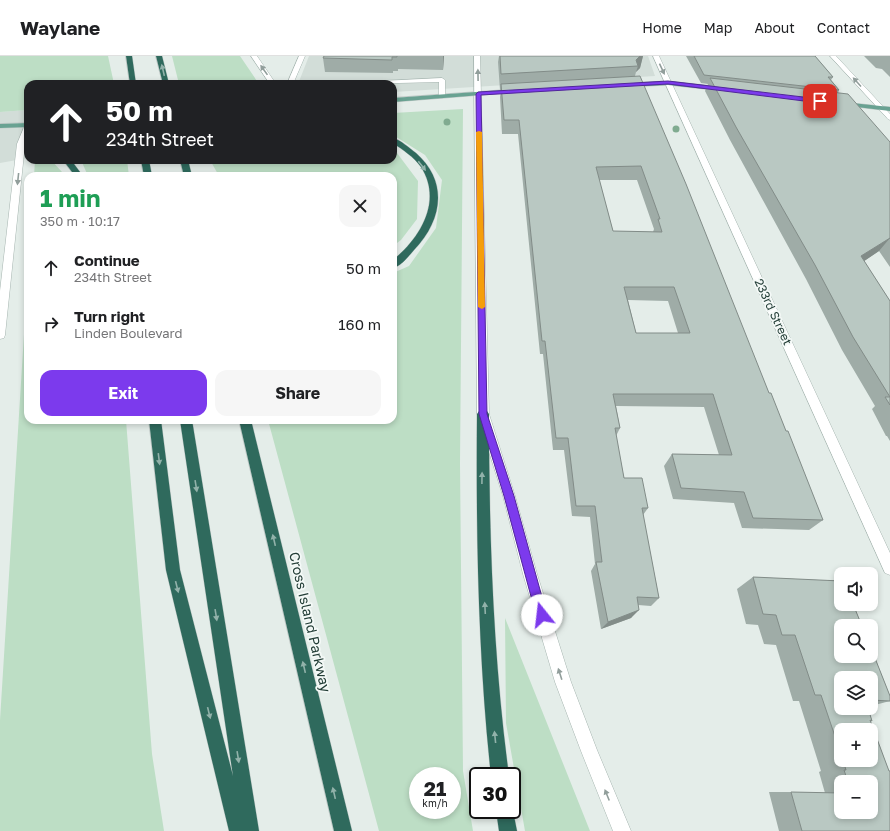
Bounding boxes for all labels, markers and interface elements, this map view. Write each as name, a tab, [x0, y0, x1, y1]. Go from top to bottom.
text: Waylane	[20, 16, 100, 39]
text: Home	[642, 19, 682, 36]
text: Map	[704, 19, 732, 36]
text: About	[754, 19, 795, 36]
text: Contact	[817, 19, 870, 36]
one-way arrow	[159, 64, 165, 76]
one-way arrow	[659, 64, 665, 75]
one-way arrow	[260, 65, 268, 75]
one-way arrow	[474, 69, 481, 81]
one-way arrow	[853, 77, 862, 87]
pin	[803, 84, 837, 118]
icon: arrive	[809, 90, 831, 112]
text: 50 m	[106, 94, 173, 127]
icon: ahead	[40, 96, 92, 148]
text: 234th Street	[106, 128, 214, 150]
one-way arrow	[418, 160, 427, 171]
one-way arrow	[15, 173, 21, 185]
text: 1 min	[40, 183, 100, 212]
button: close	[339, 185, 381, 227]
text: 350 m · 10:17	[40, 213, 120, 229]
text: Continue	[74, 251, 140, 269]
icon: ahead	[40, 257, 62, 279]
text: 50 m	[346, 259, 381, 277]
text: 234th Street	[74, 269, 152, 285]
street label: 233rd Street	[752, 276, 795, 348]
text: Turn right	[74, 307, 145, 325]
icon: right	[40, 313, 62, 335]
text: 160 m	[338, 315, 381, 333]
text: Linden Boulevard	[74, 325, 183, 341]
button: Exit	[40, 370, 207, 416]
button: Share	[215, 370, 381, 416]
one-way arrow	[156, 453, 162, 465]
one-way arrow	[479, 471, 485, 484]
one-way arrow	[193, 480, 199, 492]
one-way arrow	[271, 534, 277, 546]
street label: Cross Island Parkway	[286, 550, 335, 694]
map controls	[834, 567, 878, 819]
button: sound	[834, 567, 878, 611]
one-way arrow	[174, 582, 180, 594]
position arrow	[521, 594, 563, 636]
one-way arrow	[482, 601, 488, 614]
one-way arrow	[213, 609, 219, 621]
button: search	[834, 619, 878, 663]
one-way arrow	[301, 660, 307, 672]
one-way arrow	[557, 667, 563, 679]
button: layers	[834, 671, 878, 715]
one-way arrow	[206, 707, 212, 720]
button: +	[834, 723, 878, 767]
one-way arrow	[492, 731, 498, 743]
one-way arrow	[235, 751, 241, 763]
speed limit sign: 30	[469, 767, 521, 819]
button: −	[834, 775, 878, 819]
text: 21	[424, 776, 446, 800]
one-way arrow	[331, 787, 337, 799]
one-way arrow	[604, 790, 610, 801]
text: km/h	[422, 797, 448, 809]

